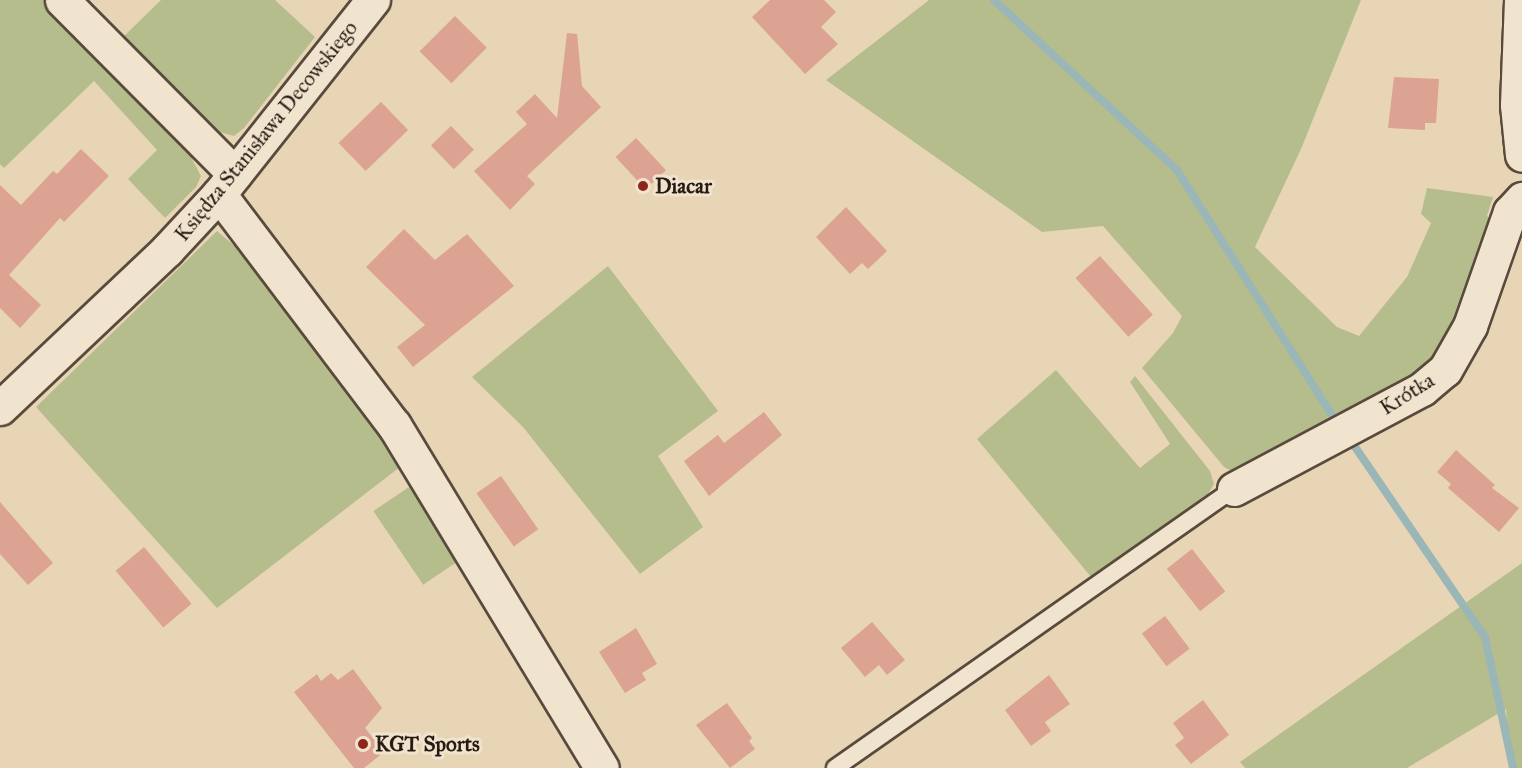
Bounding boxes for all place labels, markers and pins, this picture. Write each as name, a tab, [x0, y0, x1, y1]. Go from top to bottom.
place label: Diacar	[655, 173, 712, 199]
marker: Diacar	[636, 179, 650, 193]
place label: KGT Sports	[375, 731, 480, 757]
marker: KGT Sports	[356, 737, 370, 751]

